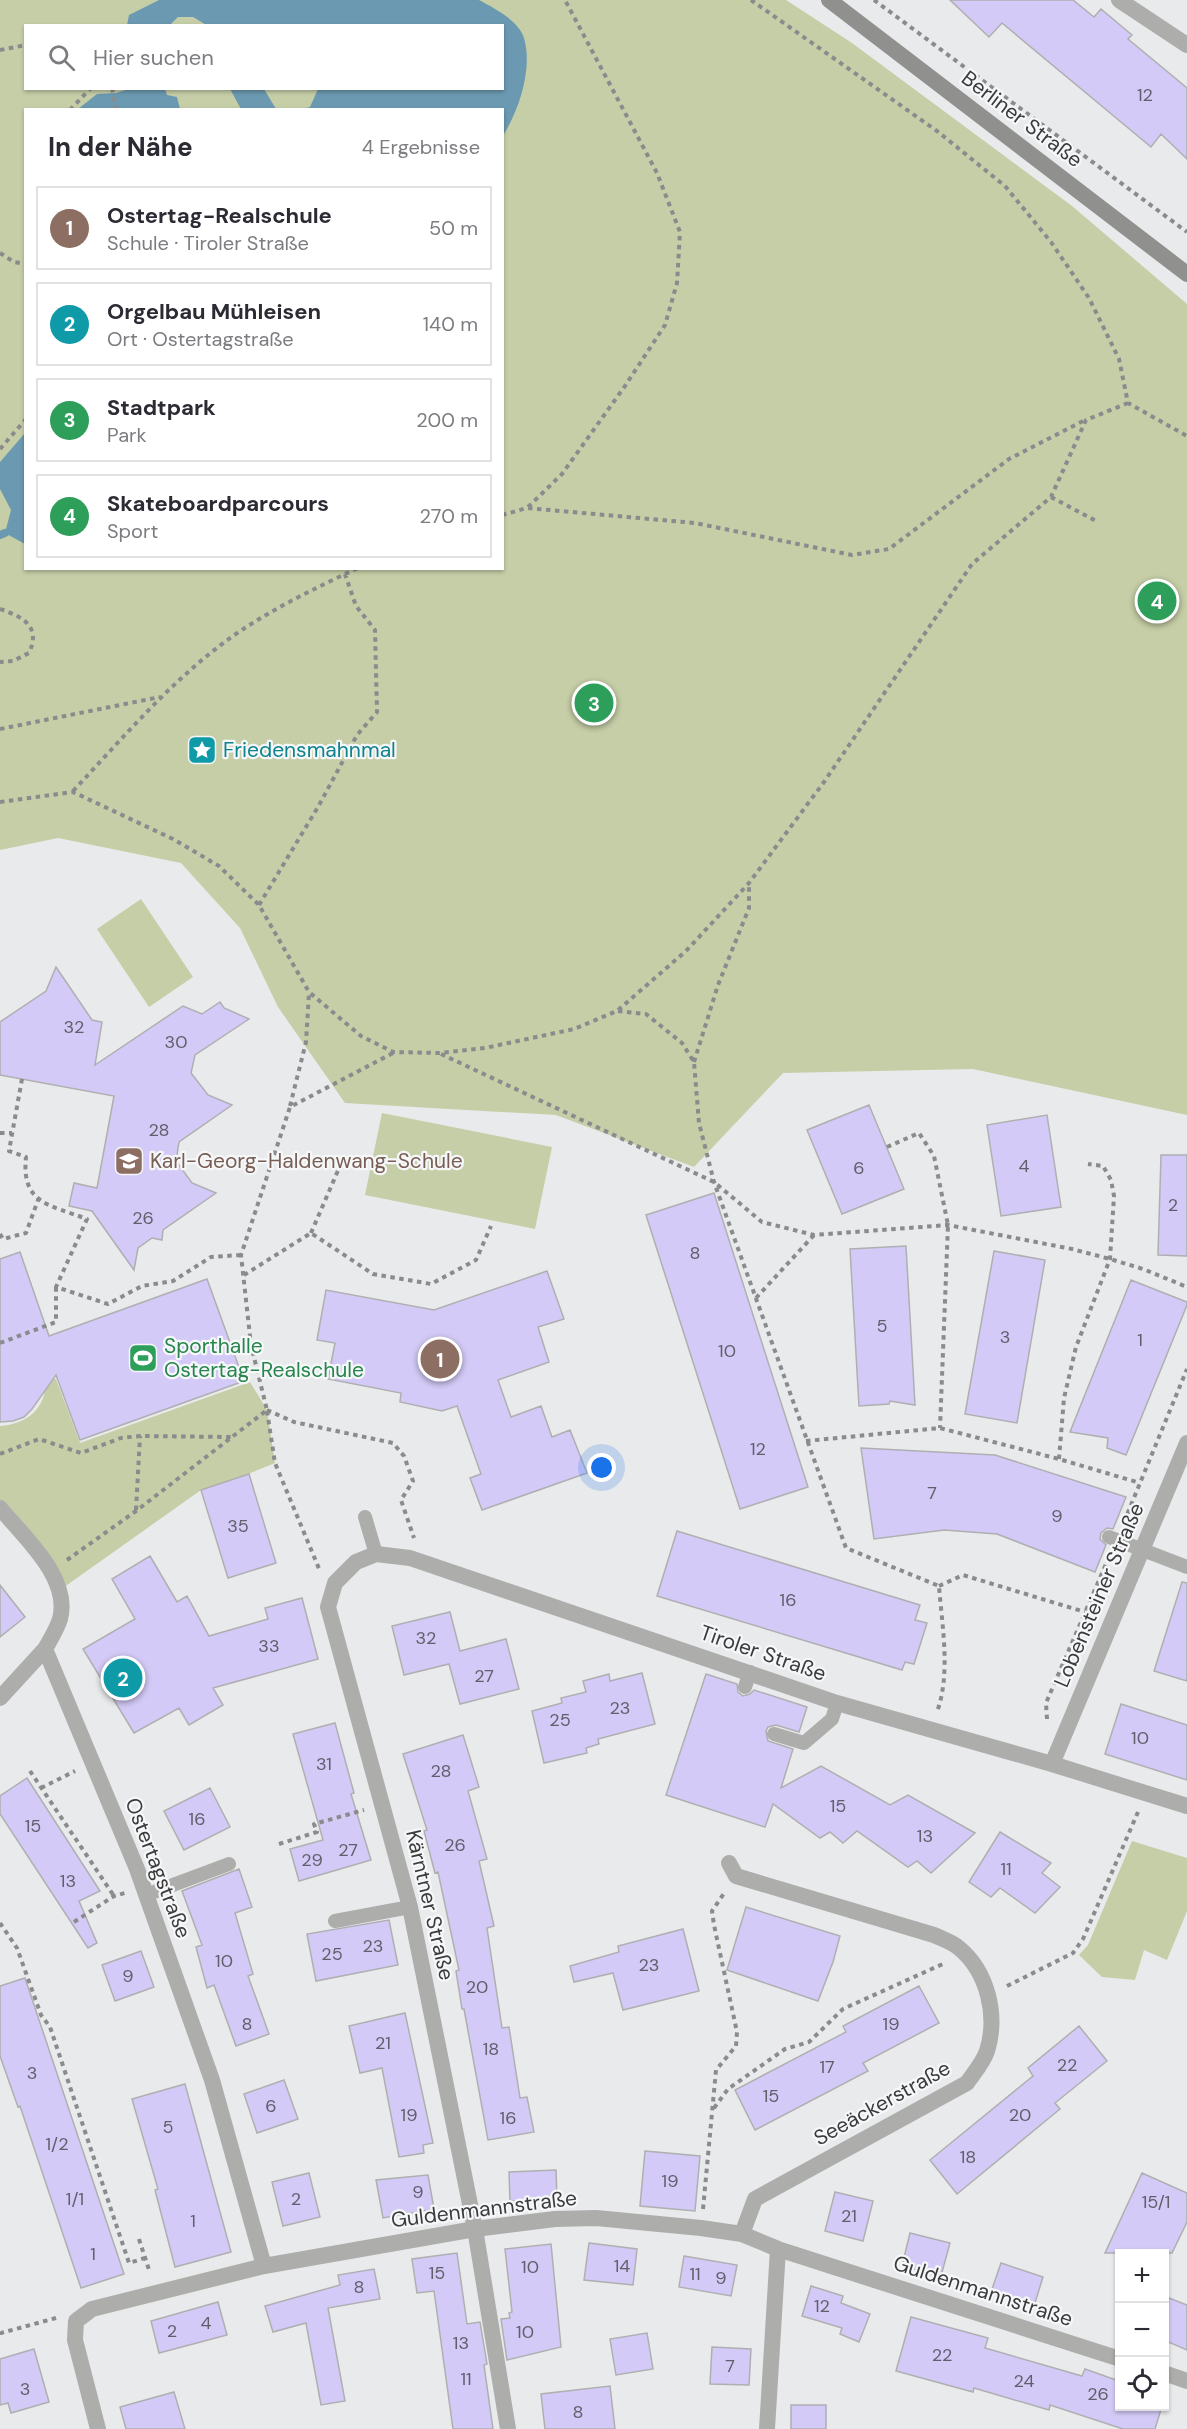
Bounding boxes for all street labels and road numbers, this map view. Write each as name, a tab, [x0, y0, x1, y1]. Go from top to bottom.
street label: Berliner Straße	[956, 64, 1088, 174]
street label: Lobensteiner Straße	[1047, 1498, 1151, 1691]
street label: Tiroler Straße	[696, 1618, 830, 1688]
street label: Ostertagstraße	[118, 1794, 198, 1942]
street label: Kärntner Straße	[399, 1827, 461, 1983]
street label: Seeäckerstraße	[809, 2054, 955, 2152]
street label: Guldenmannstraße	[389, 2184, 579, 2234]
street label: Guldenmannstraße	[890, 2249, 1076, 2333]

